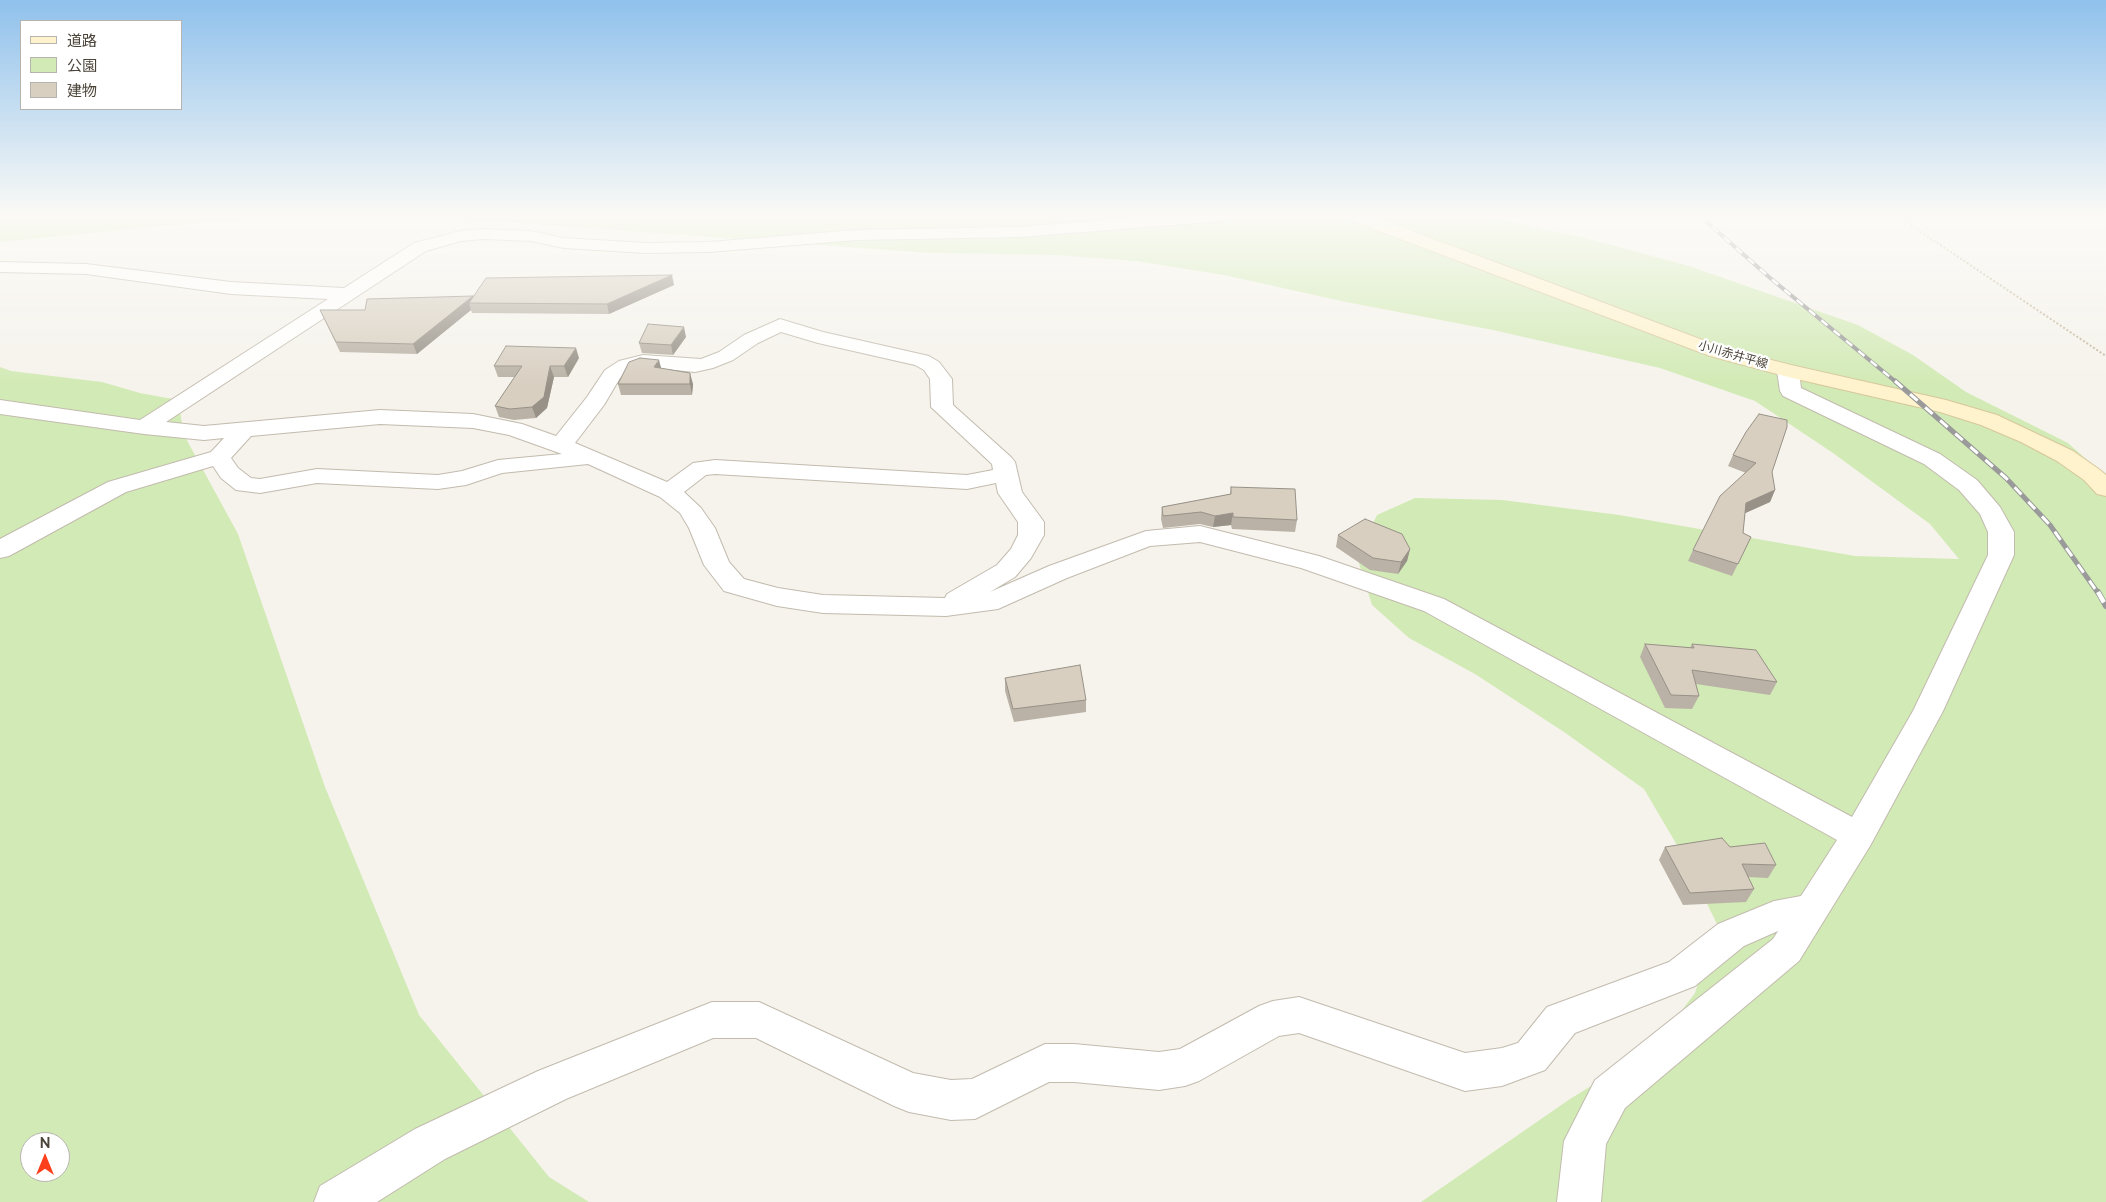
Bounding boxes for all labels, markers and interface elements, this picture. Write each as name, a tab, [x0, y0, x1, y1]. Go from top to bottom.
legend	[20, 20, 182, 110]
text: 道路	[67, 32, 97, 50]
text: 公園	[67, 57, 97, 75]
text: 建物	[67, 82, 97, 100]
street label: 小川赤井平線	[1696, 338, 1770, 372]
north arrow	[20, 1132, 70, 1182]
text: N	[40, 1135, 50, 1151]

